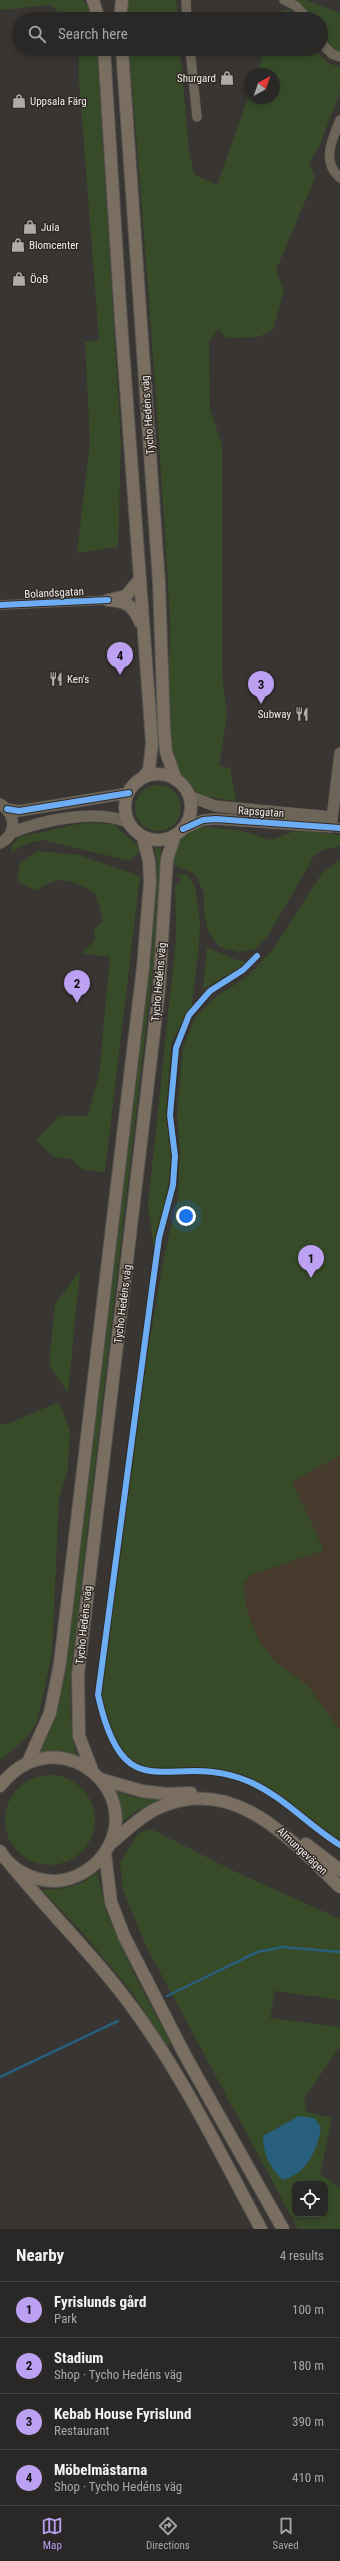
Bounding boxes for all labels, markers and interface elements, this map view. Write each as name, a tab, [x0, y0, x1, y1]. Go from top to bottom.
search box	[12, 12, 328, 56]
icon: search	[26, 23, 48, 45]
text: Search here	[58, 25, 128, 43]
north arrow	[244, 68, 280, 104]
shop icon: Shurgard	[219, 70, 235, 86]
place label: Shurgard	[177, 72, 216, 85]
shop icon: Uppsala Färg	[11, 93, 27, 109]
place label: Uppsala Färg	[30, 95, 87, 108]
shop icon: Jula	[22, 219, 38, 235]
place label: Jula	[41, 221, 59, 234]
shop icon: Blomcenter	[10, 237, 26, 253]
place label: Blomcenter	[29, 239, 79, 252]
shop icon: ÖoB	[11, 271, 27, 287]
place label: ÖoB	[30, 273, 48, 286]
street label: Tycho Hedéns väg	[139, 375, 157, 455]
street label: Bolandsgatan	[24, 585, 84, 601]
pin: 4	[107, 642, 133, 675]
restaurant icon: Ken's	[48, 671, 64, 687]
pin: 3	[248, 671, 274, 704]
place label: Ken's	[67, 673, 89, 686]
restaurant icon: Subway	[294, 706, 310, 722]
place label: Subway	[258, 708, 291, 721]
street label: Rapsgatan	[238, 804, 284, 820]
street label: Tycho Hedéns väg	[149, 942, 169, 1022]
pin: 2	[64, 970, 90, 1003]
your location	[176, 1206, 196, 1226]
pin: 1	[298, 1245, 324, 1278]
street label: Tycho Hedéns väg	[112, 1264, 134, 1344]
street label: Tycho Hedéns väg	[73, 1585, 95, 1665]
street label: Almungevägen	[274, 1824, 330, 1878]
map controls	[292, 2181, 328, 2217]
button: locate	[292, 2181, 328, 2217]
text: Nearby	[16, 2245, 64, 2265]
text: 4 results	[280, 2248, 324, 2263]
text: Fyrislunds gård	[54, 2293, 146, 2311]
text: 1	[26, 2302, 32, 2317]
text: 100 m	[292, 2302, 324, 2317]
text: Park	[54, 2311, 77, 2326]
text: Stadium	[54, 2349, 103, 2367]
text: 2	[26, 2358, 32, 2373]
text: 180 m	[292, 2358, 324, 2373]
text: Shop · Tycho Hedéns väg	[54, 2367, 182, 2382]
text: Kebab House Fyrislund	[54, 2405, 191, 2423]
text: 3	[26, 2414, 32, 2429]
text: 390 m	[292, 2414, 324, 2429]
text: Restaurant	[54, 2423, 109, 2438]
text: Möbelmästarna	[54, 2461, 147, 2479]
text: 4	[26, 2470, 32, 2485]
text: 410 m	[292, 2470, 324, 2485]
text: Shop · Tycho Hedéns väg	[54, 2479, 182, 2494]
tab: Map	[41, 2515, 63, 2552]
tab: Directions	[146, 2515, 190, 2552]
tab: Saved	[273, 2515, 299, 2552]

